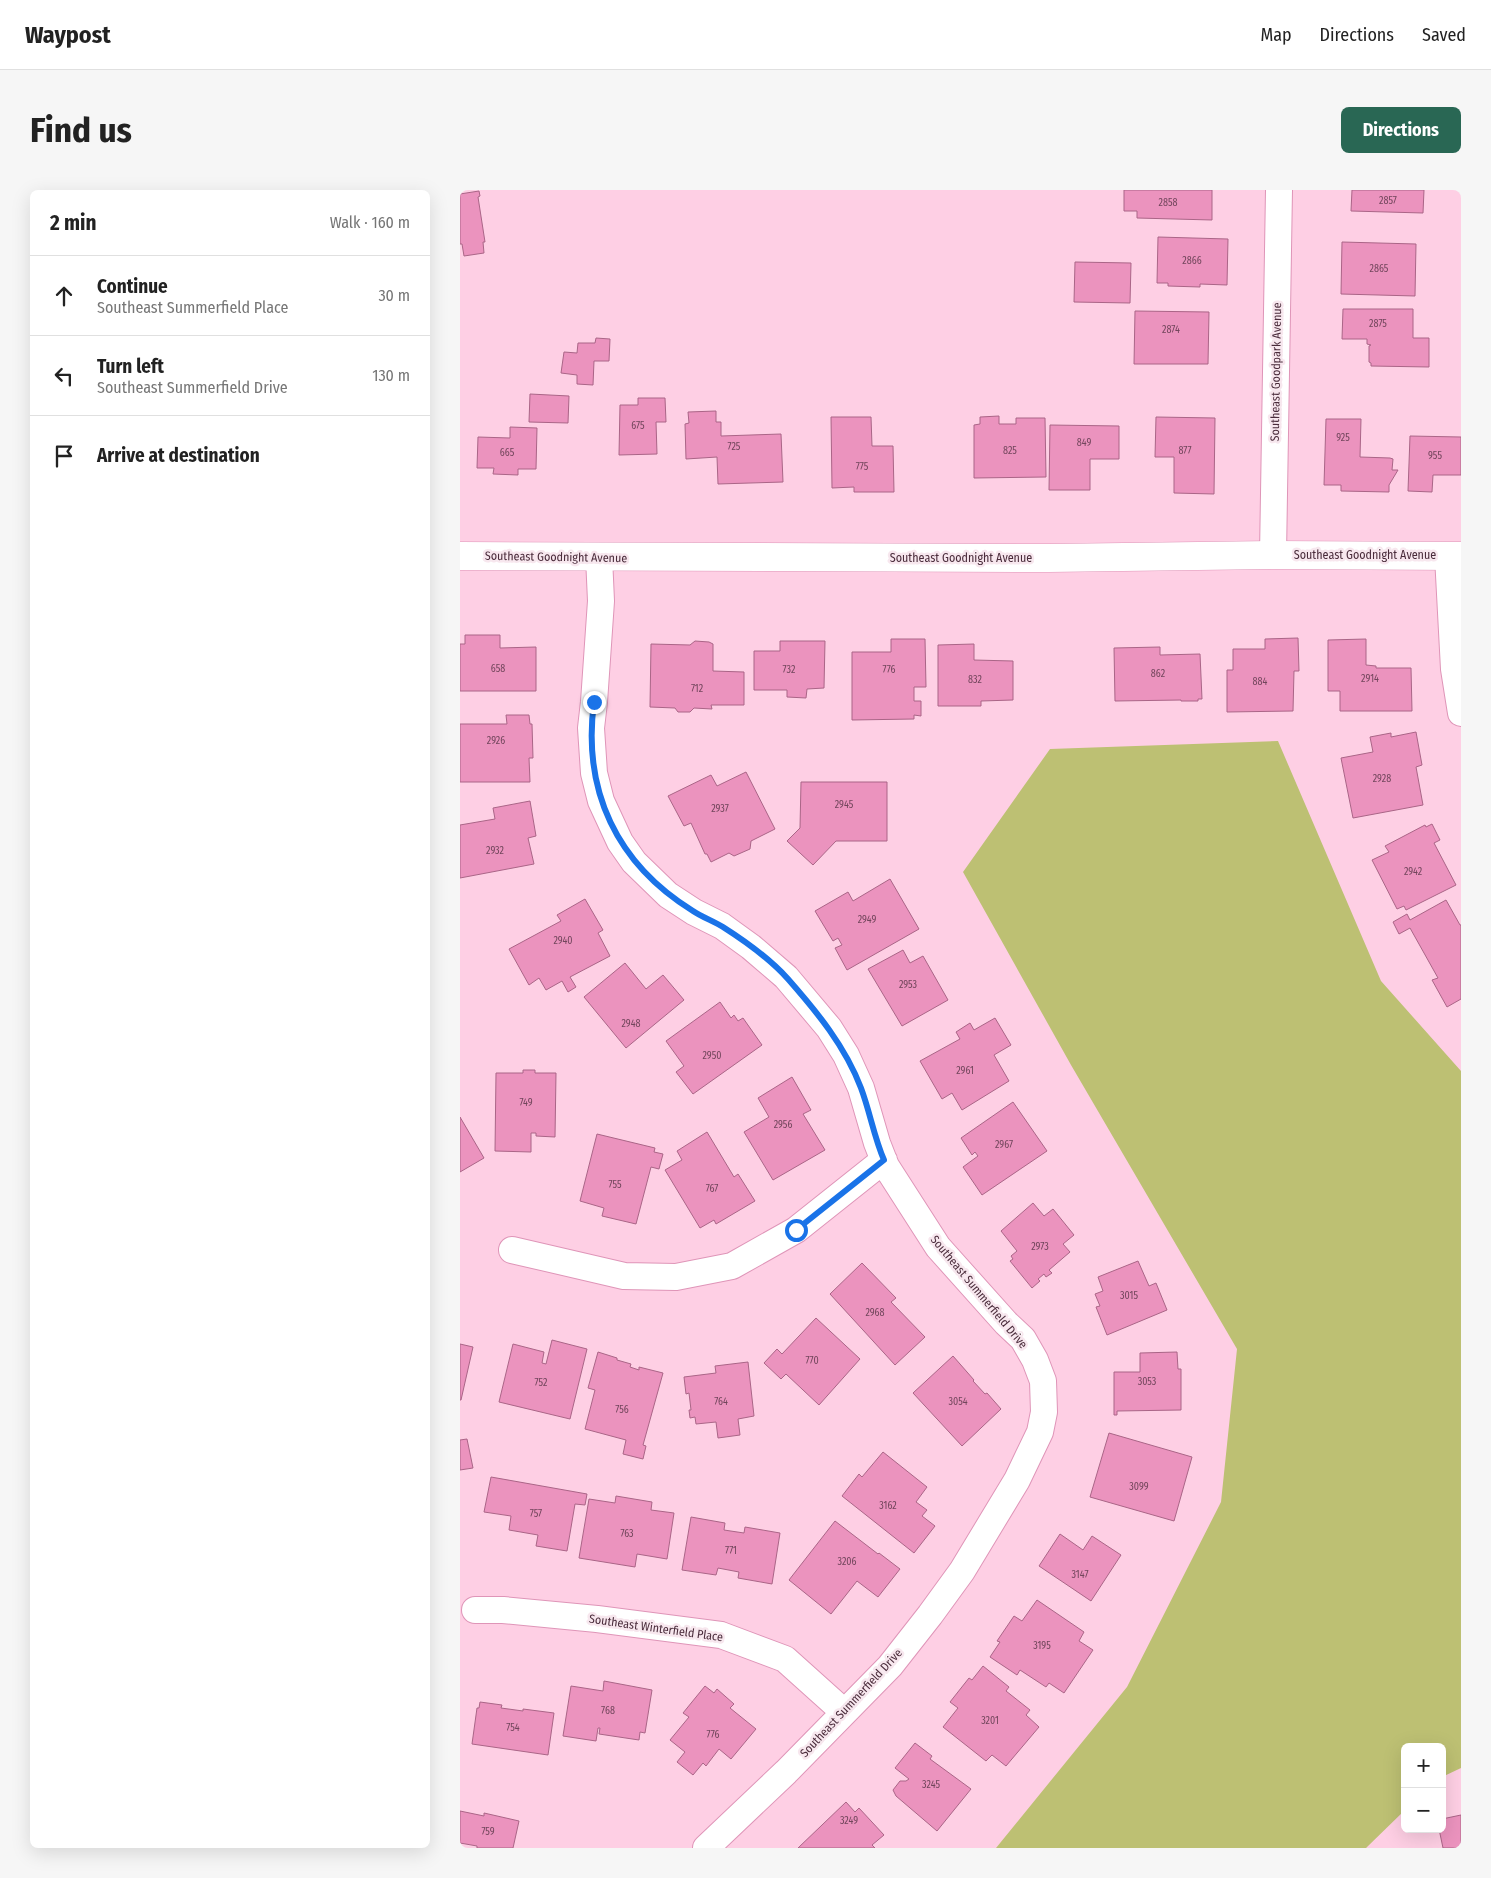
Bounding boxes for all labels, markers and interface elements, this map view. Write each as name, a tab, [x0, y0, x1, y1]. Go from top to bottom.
text: Waypost	[25, 21, 111, 49]
text: Map	[1260, 24, 1292, 46]
text: Directions	[1320, 24, 1394, 46]
text: Saved	[1422, 24, 1466, 46]
button: Directions	[1341, 107, 1461, 153]
text: Find us	[30, 109, 132, 151]
house number: 2857	[1379, 195, 1397, 207]
house number: 2858	[1159, 197, 1178, 209]
text: 2 min	[50, 210, 97, 236]
text: Walk · 160 m	[330, 213, 410, 232]
house number: 2866	[1182, 255, 1202, 267]
house number: 2865	[1370, 263, 1389, 275]
text: Continue	[97, 275, 168, 298]
icon: ahead	[50, 282, 78, 310]
text: 30 m	[378, 286, 410, 305]
text: Southeast Summerfield Place	[97, 298, 289, 317]
street label: Southeast Goodpark Avenue	[1268, 302, 1284, 442]
house number: 2875	[1369, 318, 1387, 330]
house number: 2874	[1162, 324, 1180, 336]
text: Turn left	[97, 355, 164, 378]
icon: left	[50, 362, 78, 390]
text: 130 m	[372, 366, 410, 385]
text: Southeast Summerfield Drive	[97, 378, 288, 397]
house number: 675	[631, 420, 645, 432]
house number: 925	[1336, 432, 1350, 444]
house number: 849	[1077, 437, 1091, 449]
house number: 725	[728, 441, 741, 453]
icon: arrive	[50, 442, 78, 470]
text: Arrive at destination	[97, 444, 260, 467]
house number: 825	[1003, 445, 1017, 457]
house number: 877	[1179, 445, 1192, 457]
house number: 665	[500, 447, 515, 459]
house number: 955	[1428, 450, 1442, 462]
house number: 775	[856, 461, 869, 473]
street label: Southeast Goodnight Avenue	[1294, 548, 1436, 562]
street label: Southeast Goodnight Avenue	[485, 549, 627, 565]
street label: Southeast Goodnight Avenue	[890, 551, 1032, 565]
house number: 658	[491, 663, 505, 675]
house number: 732	[783, 664, 796, 676]
house number: 776	[883, 664, 895, 676]
house number: 862	[1151, 668, 1166, 680]
house number: 2914	[1361, 673, 1379, 685]
house number: 832	[968, 674, 983, 686]
house number: 884	[1253, 676, 1268, 688]
house number: 712	[691, 683, 704, 695]
route end	[583, 691, 606, 714]
house number: 2926	[487, 735, 505, 747]
house number: 2928	[1373, 773, 1391, 785]
house number: 2945	[835, 799, 854, 811]
house number: 2937	[711, 803, 729, 815]
house number: 2932	[486, 845, 505, 857]
house number: 2942	[1404, 866, 1423, 878]
house number: 2949	[858, 914, 876, 926]
house number: 2940	[553, 935, 573, 947]
house number: 2953	[899, 979, 918, 991]
house number: 2948	[622, 1018, 640, 1030]
house number: 2950	[703, 1050, 722, 1062]
house number: 2961	[956, 1065, 974, 1077]
house number: 749	[519, 1097, 533, 1109]
house number: 2956	[774, 1119, 792, 1131]
house number: 2967	[995, 1139, 1013, 1151]
house number: 755	[608, 1179, 622, 1191]
house number: 767	[706, 1183, 718, 1195]
route start	[785, 1219, 808, 1242]
street label: Southeast Summerfield Drive	[928, 1233, 1030, 1351]
house number: 2973	[1031, 1241, 1049, 1253]
house number: 3015	[1120, 1290, 1138, 1302]
house number: 2968	[865, 1307, 885, 1319]
house number: 770	[805, 1355, 819, 1367]
house number: 3053	[1138, 1376, 1157, 1388]
house number: 752	[535, 1377, 548, 1389]
house number: 764	[714, 1396, 728, 1408]
house number: 3054	[948, 1396, 968, 1408]
house number: 756	[615, 1404, 629, 1416]
house number: 3099	[1129, 1481, 1149, 1493]
house number: 3162	[879, 1500, 897, 1512]
house number: 757	[530, 1508, 542, 1520]
house number: 763	[620, 1528, 634, 1540]
house number: 771	[725, 1545, 737, 1557]
house number: 3206	[837, 1556, 857, 1568]
house number: 3147	[1072, 1569, 1088, 1581]
street label: Southeast Winterfield Place	[588, 1612, 724, 1644]
house number: 3195	[1033, 1640, 1051, 1652]
street label: Southeast Summerfield Drive	[797, 1646, 905, 1760]
house number: 768	[601, 1705, 615, 1717]
house number: 3201	[981, 1715, 999, 1727]
house number: 754	[506, 1722, 520, 1734]
house number: 776	[707, 1729, 719, 1741]
map controls	[1401, 1743, 1446, 1833]
button: +	[1401, 1743, 1446, 1788]
house number: 3245	[922, 1779, 940, 1791]
button: −	[1401, 1788, 1446, 1833]
house number: 3249	[840, 1815, 858, 1827]
house number: 759	[481, 1826, 495, 1838]

